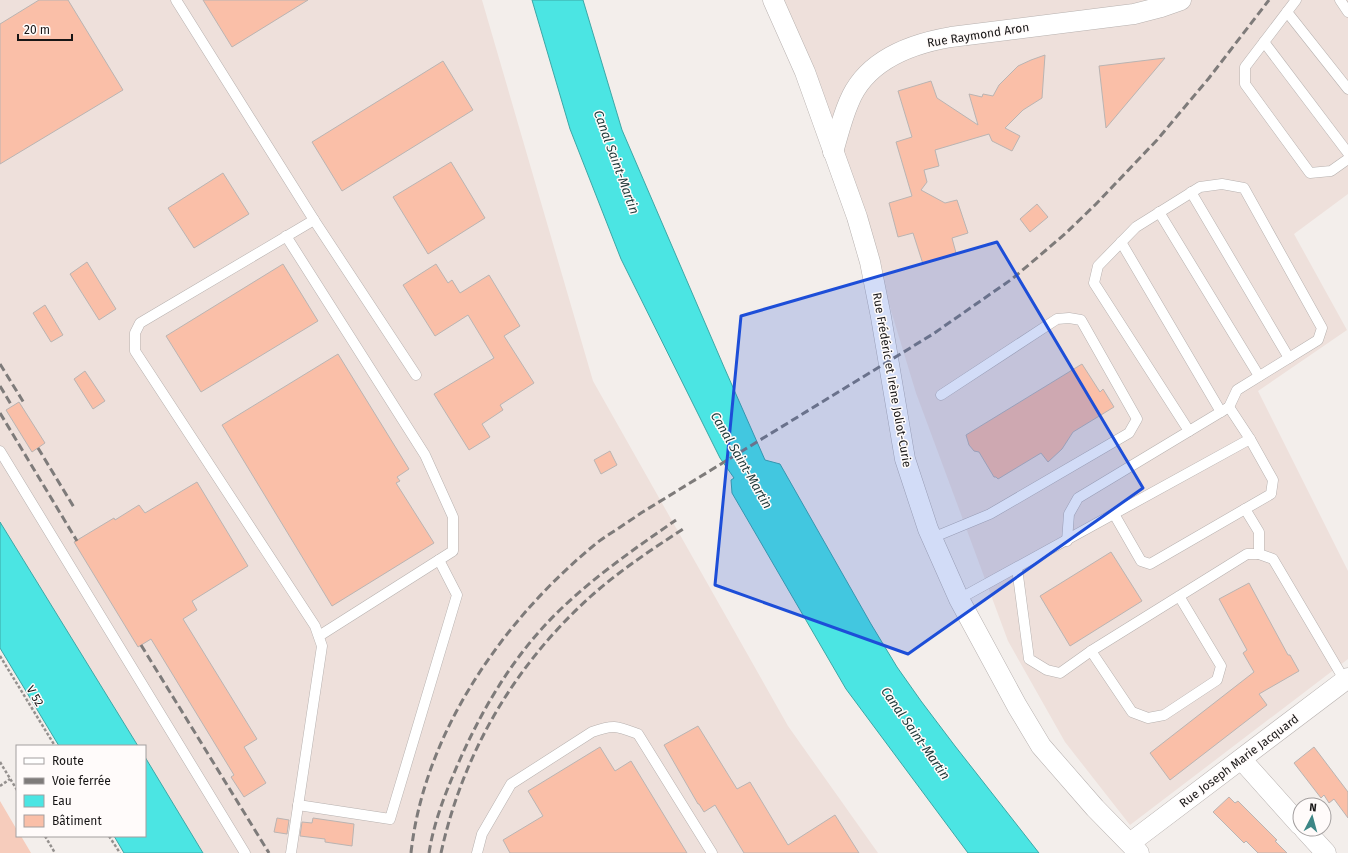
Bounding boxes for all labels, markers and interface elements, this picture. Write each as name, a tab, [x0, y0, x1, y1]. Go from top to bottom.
scale bar	[18, 16, 72, 42]
street label: Rue Raymond Aron	[926, 20, 1030, 50]
text: 20 m	[24, 23, 50, 37]
water label: Canal Saint-Martin	[591, 108, 642, 216]
street label: Rue Frédéric et Irène Joliot-Curie	[870, 291, 914, 469]
water label: Canal Saint-Martin	[708, 409, 775, 511]
street label: V 52	[23, 683, 47, 709]
water label: Canal Saint-Martin	[878, 684, 953, 782]
street label: Rue Joseph Marie Jacquard	[1177, 712, 1301, 810]
legend	[16, 745, 146, 837]
text: Route	[52, 754, 84, 768]
text: Voie ferrée	[52, 774, 111, 788]
text: Eau	[52, 794, 72, 808]
north arrow	[1292, 797, 1332, 837]
text: N	[1309, 801, 1317, 814]
text: Bâtiment	[52, 814, 102, 828]

